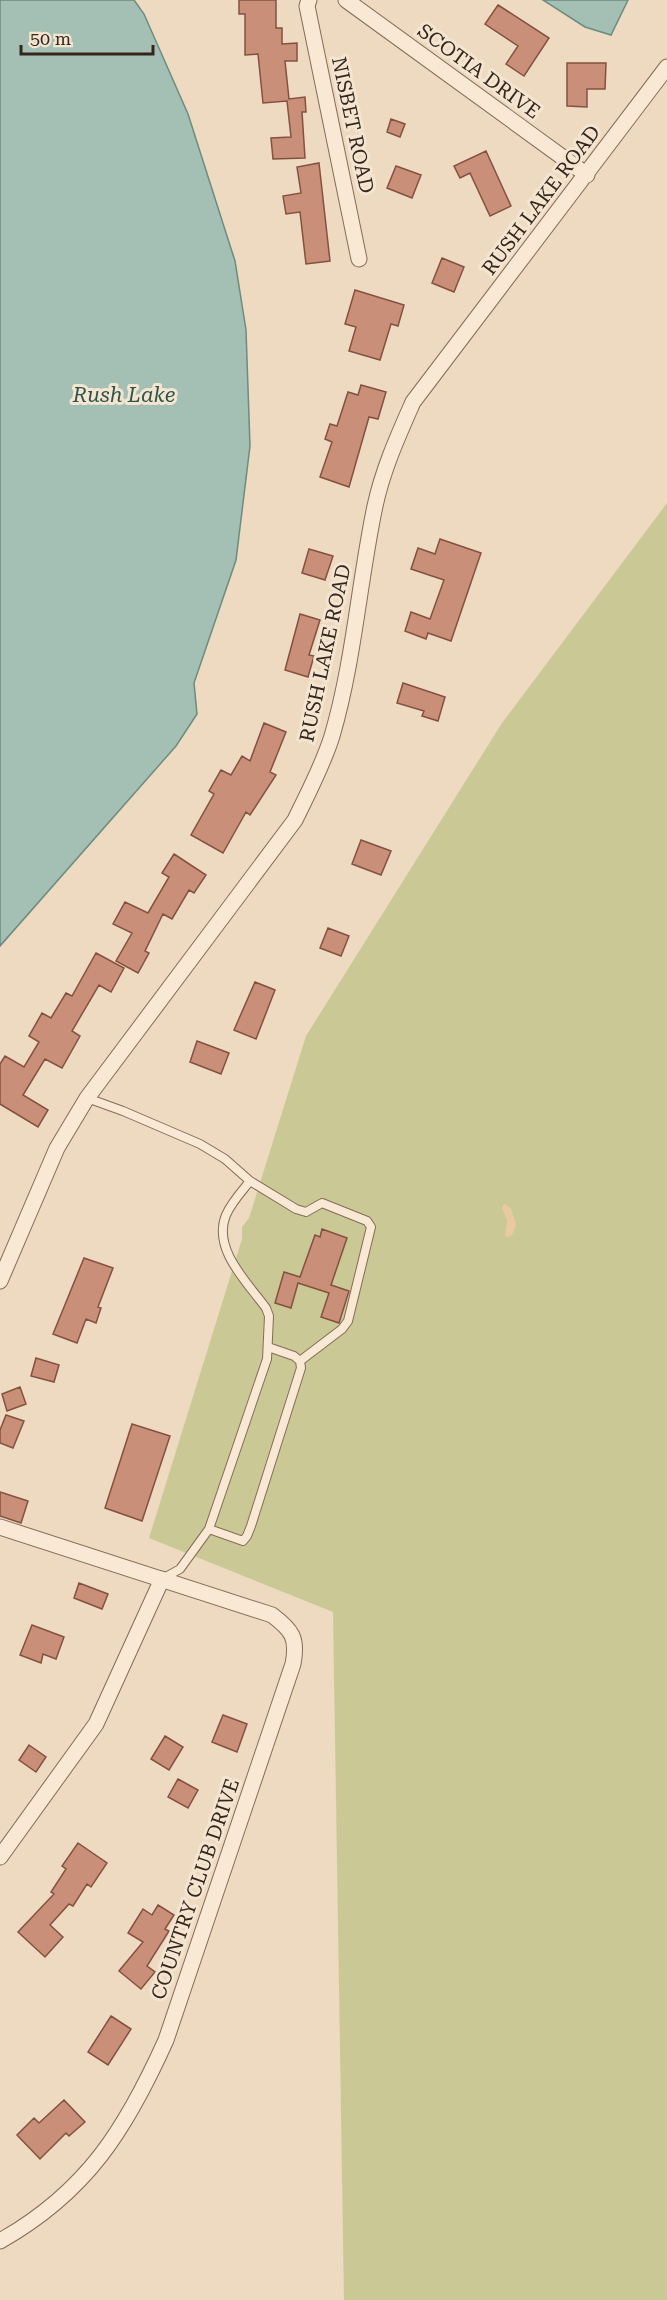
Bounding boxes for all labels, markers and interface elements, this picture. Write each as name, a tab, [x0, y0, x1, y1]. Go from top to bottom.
scale bar	[21, 18, 153, 56]
street label: SCOTIA DRIVE	[413, 18, 545, 124]
text: 50 m	[30, 28, 71, 49]
street label: NISBET ROAD	[327, 54, 379, 196]
street label: RUSH LAKE ROAD	[477, 120, 605, 280]
water label: Rush Lake	[72, 383, 175, 407]
street label: RUSH LAKE ROAD	[294, 562, 356, 744]
street label: COUNTRY CLUB DRIVE	[146, 1775, 244, 2003]

